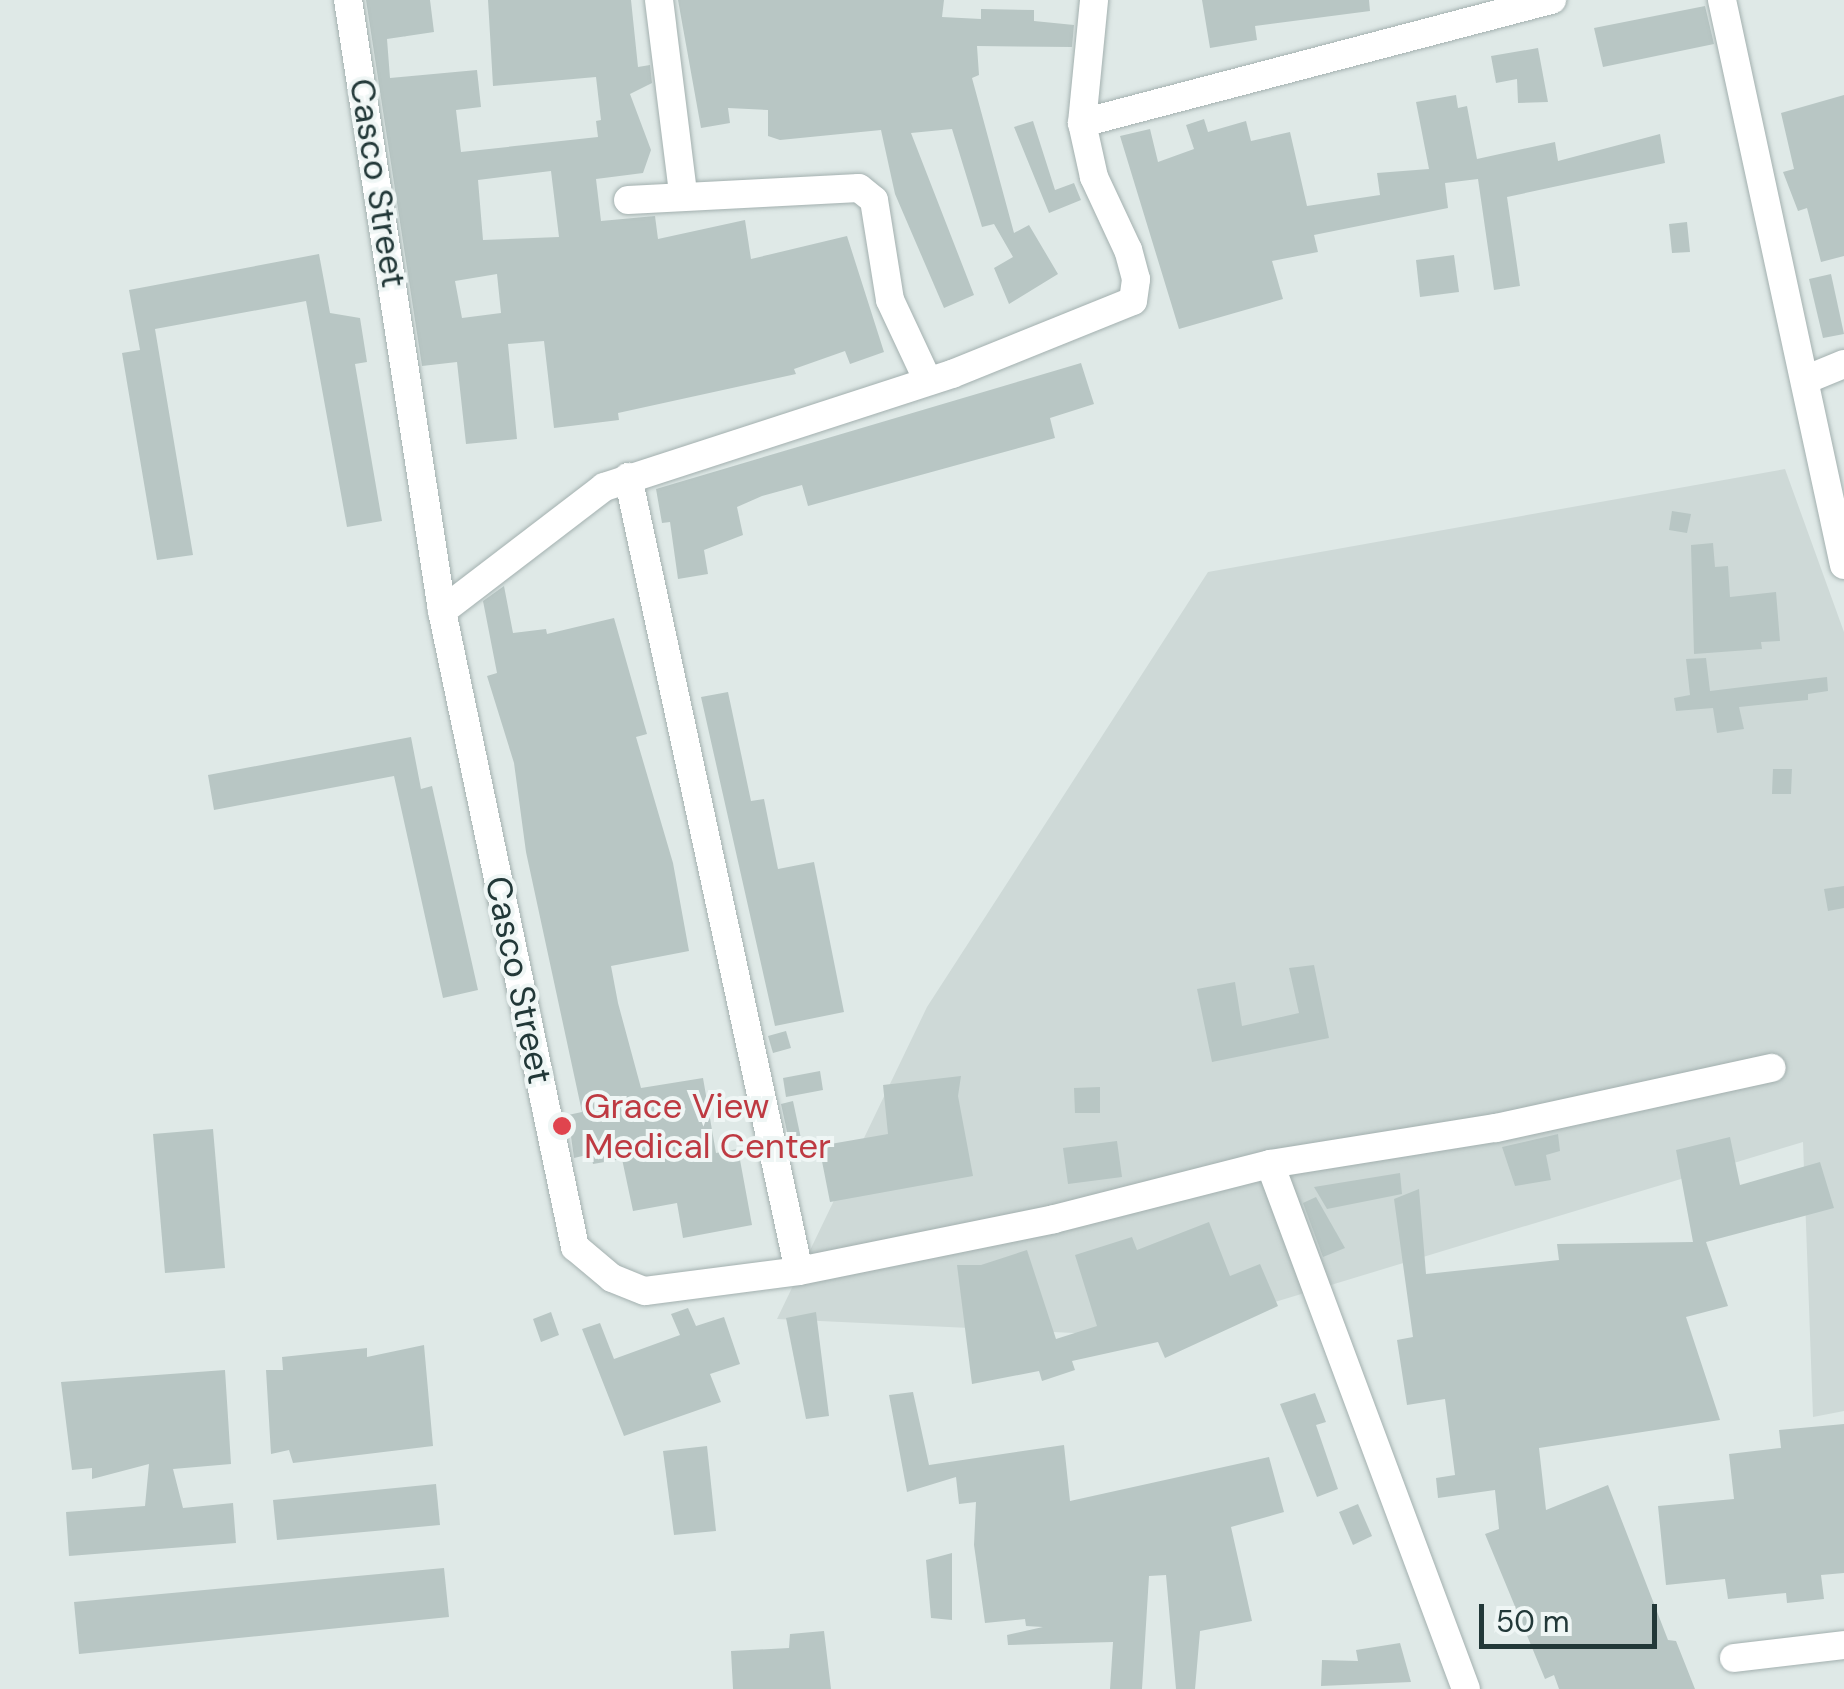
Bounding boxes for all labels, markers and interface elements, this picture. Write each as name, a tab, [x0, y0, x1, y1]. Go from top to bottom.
street label: Casco Street	[341, 76, 415, 290]
street label: Casco Street	[477, 872, 561, 1088]
place label: Grace View Medical Center	[584, 1085, 831, 1167]
marker: Grace View Medical Center	[549, 1113, 575, 1139]
scale bar	[1484, 1584, 1662, 1646]
text: 50 m	[1496, 1602, 1570, 1641]

